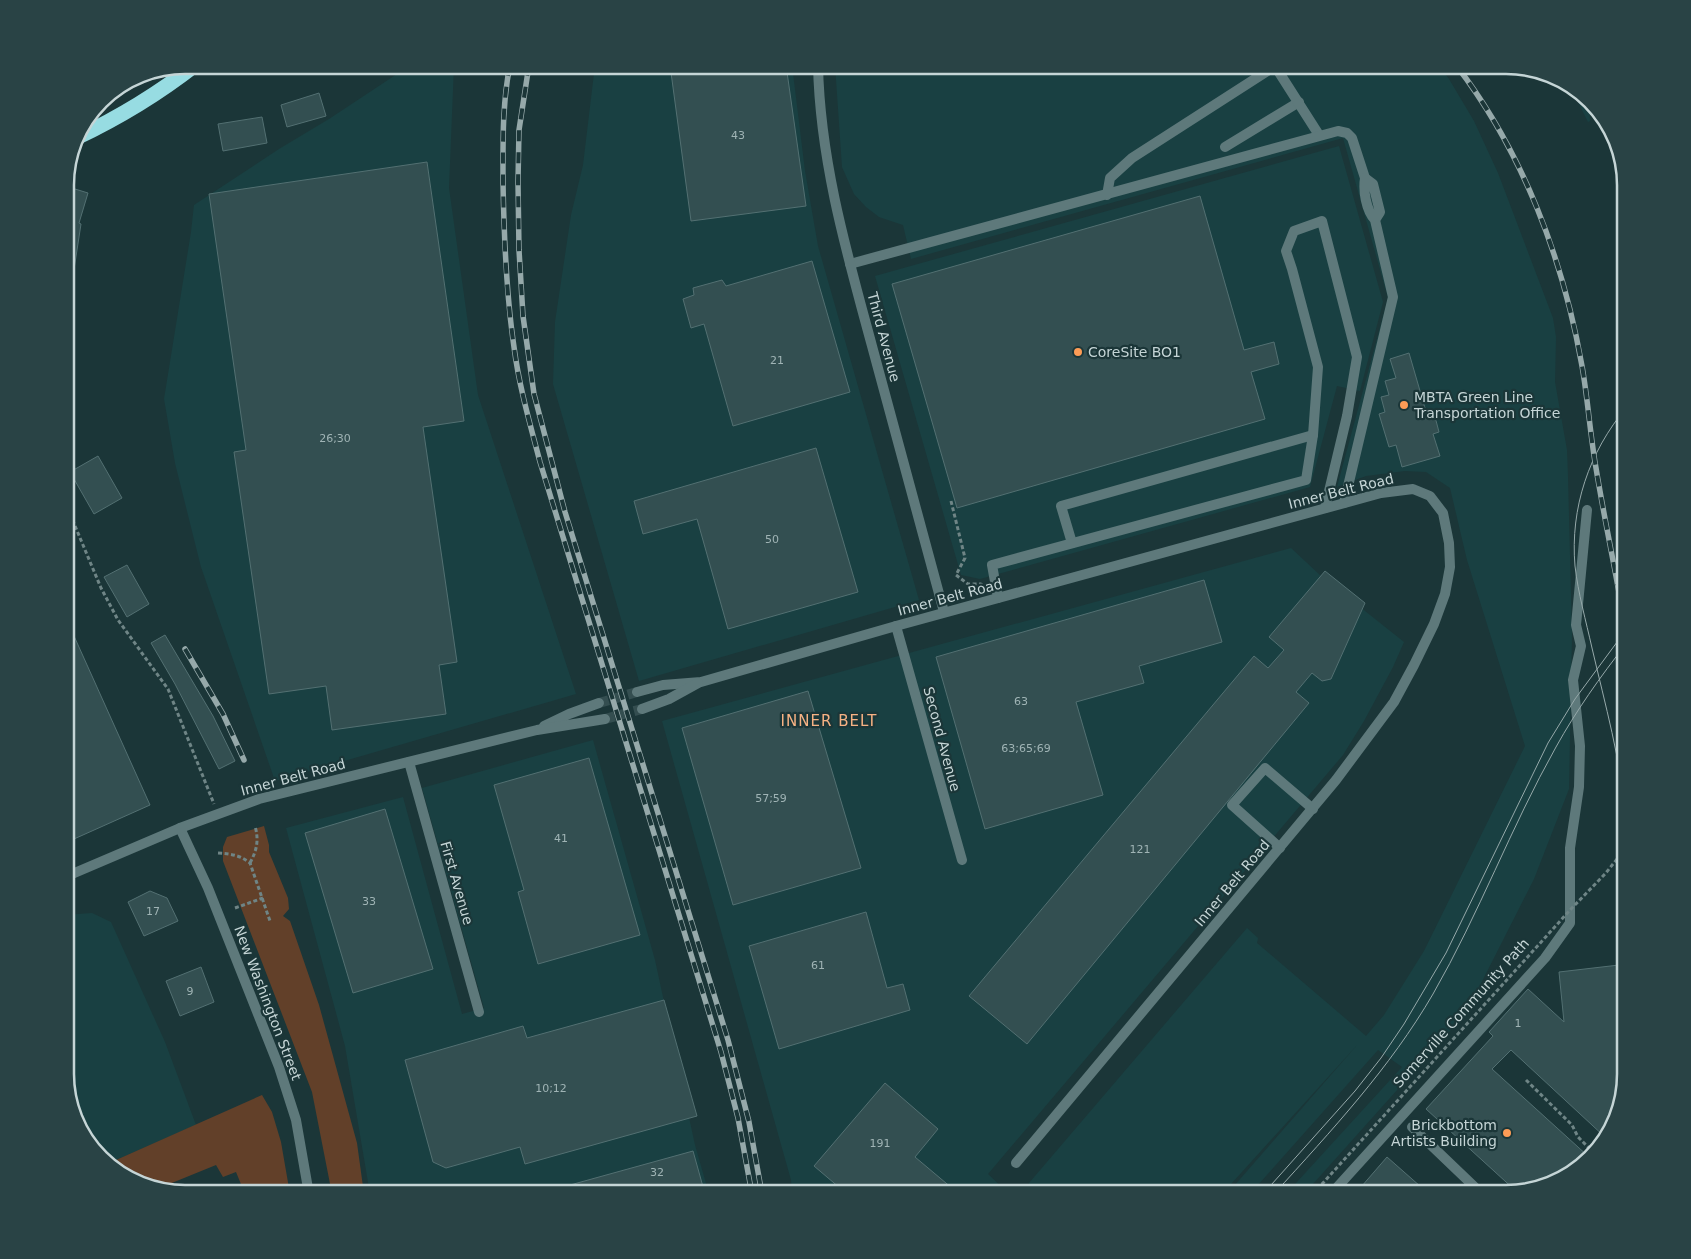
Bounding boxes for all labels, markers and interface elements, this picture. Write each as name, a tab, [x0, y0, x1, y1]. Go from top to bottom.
house number: 43	[731, 129, 745, 142]
street label: Third Avenue	[864, 289, 904, 384]
place label: CoreSite BO1	[1088, 344, 1181, 360]
marker: CoreSite BO1	[1072, 346, 1084, 358]
house number: 21	[770, 354, 784, 367]
place label: MBTA Green Line Transportation Office	[1413, 389, 1560, 421]
marker: MBTA Green Line Transportation Office	[1398, 399, 1410, 411]
house number: 26;30	[319, 432, 351, 445]
street label: Inner Belt Road	[1287, 470, 1395, 512]
house number: 50	[765, 533, 779, 546]
street label: Inner Belt Road	[896, 575, 1004, 619]
street label: Second Avenue	[920, 685, 964, 793]
house number: 63	[1014, 695, 1028, 708]
district label: INNER BELT	[781, 712, 877, 730]
house number: 63;65;69	[1001, 742, 1051, 755]
street label: Inner Belt Road	[239, 755, 347, 799]
house number: 57;59	[755, 792, 787, 805]
house number: 41	[554, 832, 568, 845]
street label: Inner Belt Road	[1191, 837, 1273, 929]
street label: First Avenue	[437, 839, 477, 927]
house number: 121	[1130, 843, 1151, 856]
house number: 33	[362, 895, 376, 908]
house number: 17	[146, 905, 160, 918]
street label: New Washington Street	[231, 923, 305, 1083]
street label: Somerville Community Path	[1390, 935, 1532, 1091]
house number: 61	[811, 959, 825, 972]
house number: 9	[187, 985, 194, 998]
house number: 1	[1515, 1017, 1522, 1030]
house number: 10;12	[535, 1082, 567, 1095]
place label: Brickbottom Artists Building	[1391, 1117, 1497, 1149]
marker: Brickbottom Artists Building	[1501, 1127, 1513, 1139]
house number: 191	[870, 1137, 891, 1150]
house number: 32	[650, 1166, 664, 1179]

